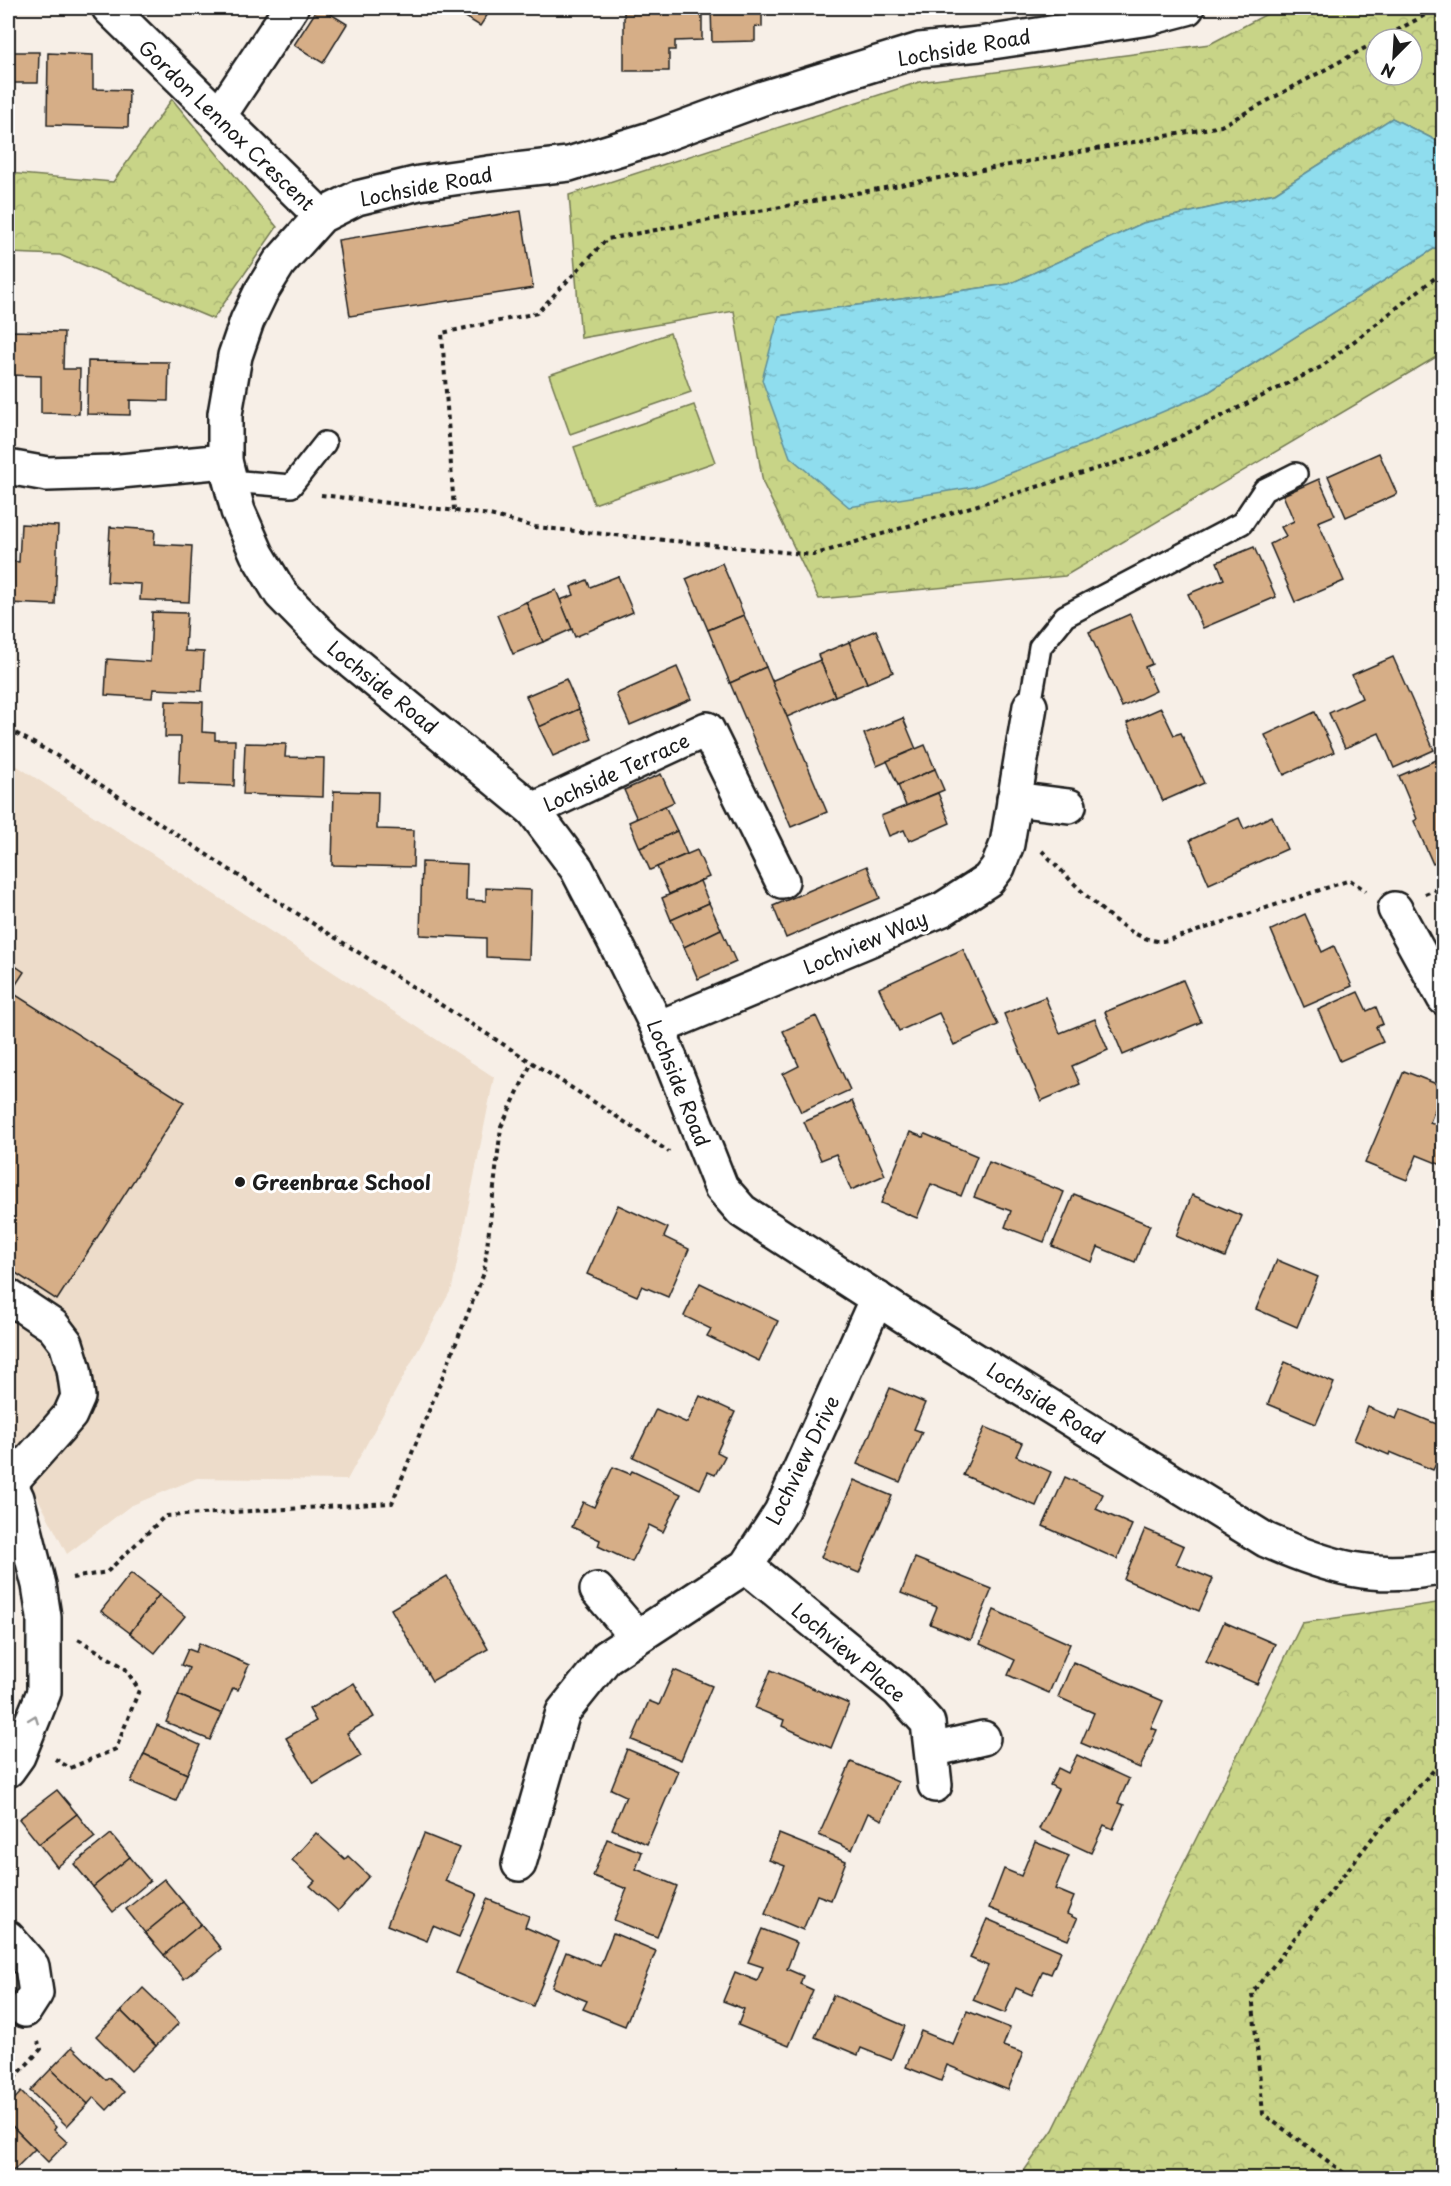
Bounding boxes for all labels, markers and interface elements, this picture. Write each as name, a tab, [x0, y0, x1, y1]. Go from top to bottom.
street label: Lochside Road	[895, 21, 1033, 73]
north arrow	[1364, 27, 1424, 87]
street label: Gordon Lennox Crescent	[132, 32, 322, 218]
text: N	[1377, 58, 1398, 85]
street label: Lochside Road	[357, 158, 495, 214]
street label: Lochside Road	[321, 633, 445, 741]
street label: Lochside Terrace	[538, 725, 694, 819]
street label: Lochview Way	[798, 902, 932, 982]
street label: Lochside Road	[640, 1015, 718, 1151]
place label: Greenbrae School	[252, 1167, 431, 1197]
marker: Greenbrae School	[233, 1175, 247, 1189]
street label: Lochside Road	[981, 1355, 1111, 1451]
street label: Lochview Drive	[758, 1390, 846, 1530]
street label: Lochview Place	[785, 1595, 913, 1709]
one-way arrow	[27, 1714, 39, 1725]

